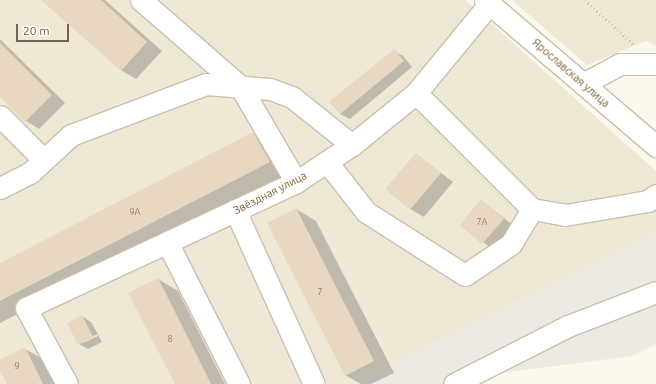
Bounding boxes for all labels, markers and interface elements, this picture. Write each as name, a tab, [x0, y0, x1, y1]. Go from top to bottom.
scale bar	[18, 16, 71, 42]
text: 20 m	[23, 24, 50, 37]
street label: Ярославская улица	[530, 36, 612, 110]
street label: Звёздная улица	[231, 169, 309, 217]
house number: 9А	[130, 207, 140, 217]
house number: 7А	[477, 217, 487, 227]
house number: 7	[317, 287, 323, 297]
house number: 8	[167, 334, 173, 344]
house number: 9	[14, 361, 20, 371]

